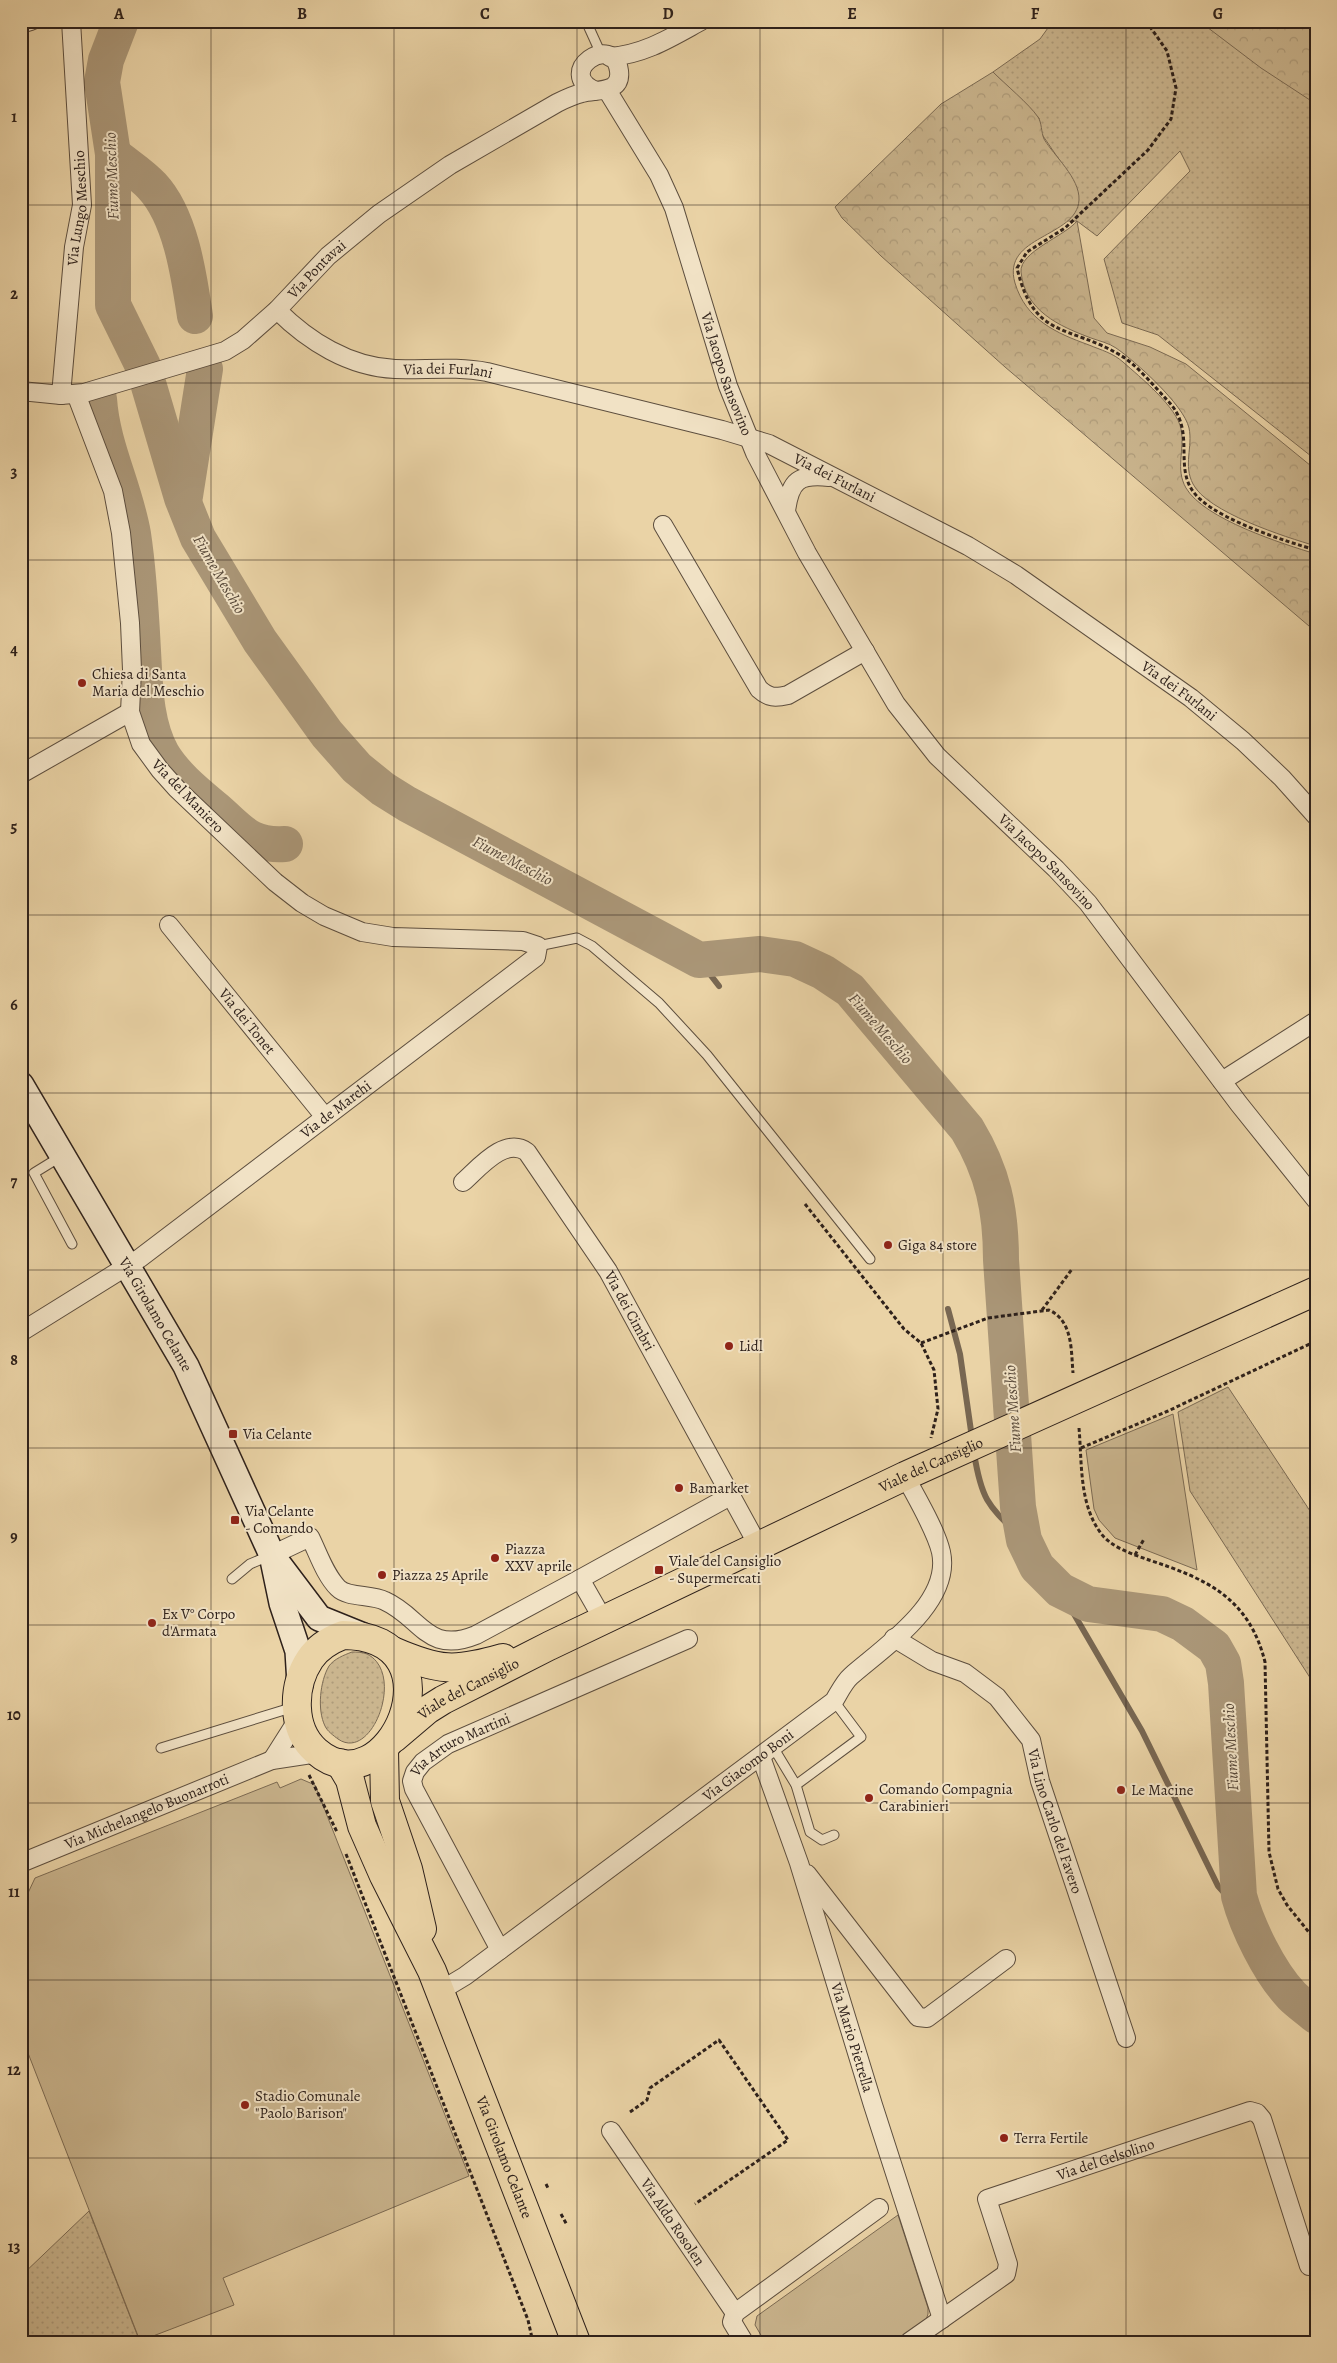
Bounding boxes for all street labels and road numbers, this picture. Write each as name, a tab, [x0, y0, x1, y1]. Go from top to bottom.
street label: Via Lungo Meschio	[62, 150, 92, 267]
street label: Via Pontavai	[282, 235, 350, 303]
street label: Via Jacopo Sansovino	[696, 309, 757, 439]
street label: Via dei Furlani	[402, 359, 495, 383]
street label: Via dei Furlani	[789, 448, 879, 507]
street label: Via dei Furlani	[1137, 656, 1221, 725]
street label: Via del Maniero	[147, 754, 229, 837]
street label: Via Jacopo Sansovino	[993, 809, 1100, 914]
street label: Via dei Tonet	[214, 983, 280, 1058]
street label: Via de Marchi	[295, 1076, 375, 1143]
street label: Via Girolamo Celante	[114, 1252, 197, 1375]
street label: Via dei Cimbri	[599, 1266, 660, 1354]
street label: Viale del Cansiglio	[875, 1432, 986, 1497]
street label: Viale del Cansiglio	[413, 1653, 522, 1724]
street label: Via Arturo Martini	[405, 1708, 513, 1781]
street label: Via Giacomo Boni	[697, 1725, 798, 1806]
street label: Via Lino Carlo del Favero	[1023, 1746, 1087, 1896]
street label: Via Michelangelo Buonarroti	[61, 1769, 232, 1854]
street label: Via Mario Pietrella	[826, 1979, 878, 2095]
street label: Via Girolamo Celante	[471, 2092, 537, 2222]
street label: Via del Gelsolino	[1053, 2134, 1157, 2185]
street label: Via Aldo Rosolen	[635, 2173, 710, 2270]

